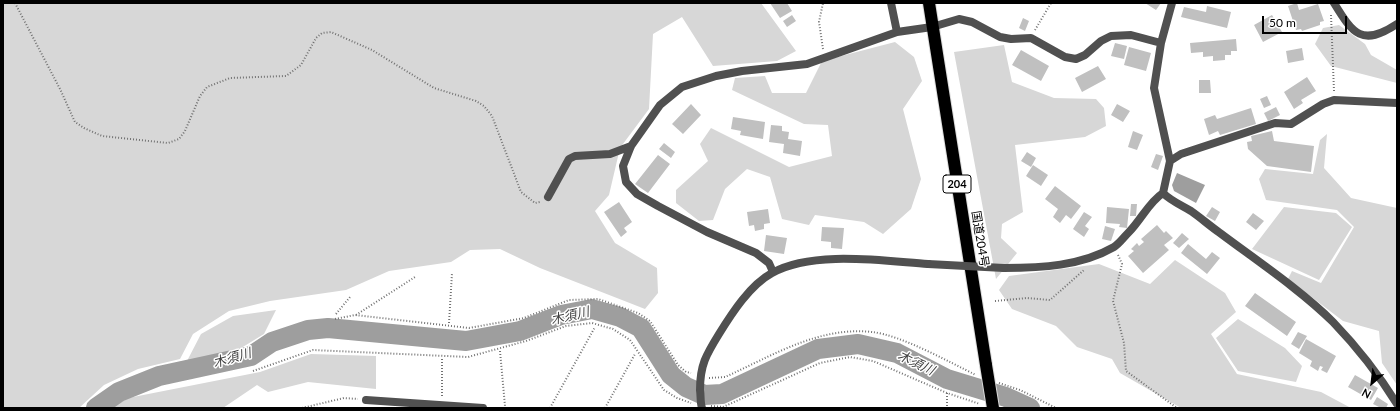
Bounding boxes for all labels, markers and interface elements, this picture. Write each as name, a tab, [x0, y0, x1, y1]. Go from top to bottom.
scale bar	[1264, 8, 1349, 34]
text: 50 m	[1269, 15, 1296, 30]
road number: 204	[943, 175, 971, 193]
street label: 国道204号	[968, 210, 992, 268]
water label: 木須川	[549, 304, 591, 328]
water label: 木須川	[211, 345, 253, 371]
water label: 木須川	[895, 347, 937, 379]
north arrow	[1352, 363, 1392, 403]
text: N	[1359, 386, 1373, 402]

